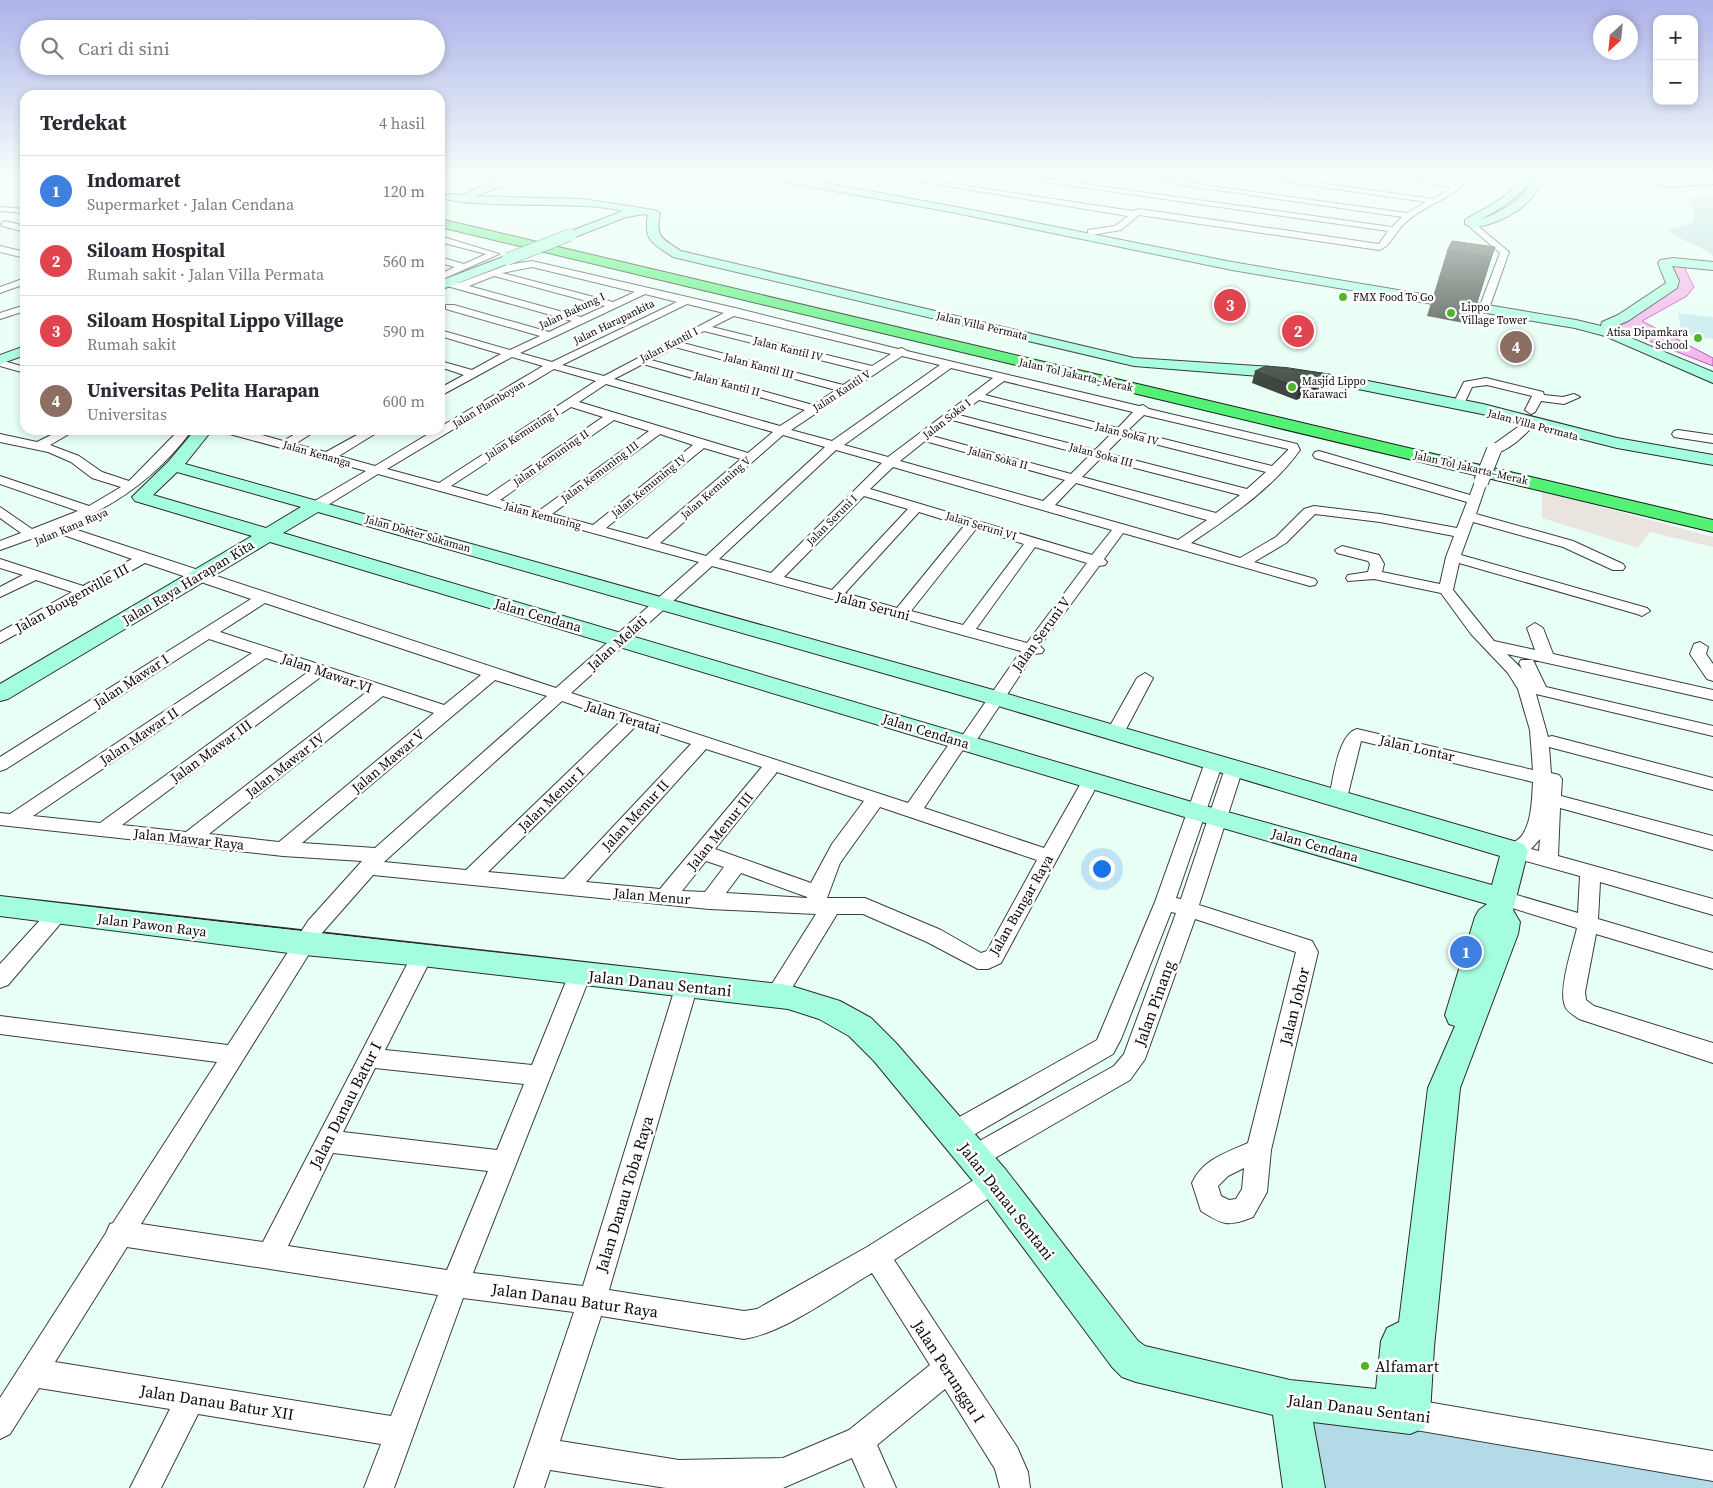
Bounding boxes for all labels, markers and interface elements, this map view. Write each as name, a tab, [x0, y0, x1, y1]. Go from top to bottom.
north arrow	[1593, 15, 1638, 60]
map controls	[1653, 15, 1698, 105]
button: +	[1653, 15, 1698, 60]
search box	[20, 20, 445, 75]
icon: search	[38, 34, 66, 62]
text: Cari di sini	[78, 35, 170, 61]
button: −	[1653, 60, 1698, 105]
text: Terdekat	[40, 108, 126, 137]
text: 4 hasil	[379, 112, 425, 134]
text: Indomaret	[87, 167, 180, 193]
text: 1	[52, 180, 60, 202]
text: 120 m	[383, 180, 425, 202]
text: Supermarket · Jalan Cendana	[87, 193, 294, 215]
text: Siloam Hospital	[87, 237, 225, 263]
text: 2	[52, 250, 60, 272]
text: 560 m	[383, 250, 425, 272]
text: Rumah sakit · Jalan Villa Permata	[87, 263, 324, 285]
pin: 3	[1214, 286, 1246, 324]
street label: Jalan Bakung I	[536, 289, 607, 333]
place label: FMX Food To Go	[1353, 290, 1434, 305]
marker: FMX Food To Go	[1337, 291, 1349, 303]
street label: Jalan Harapankita	[570, 296, 657, 349]
place label: Lippo Village Tower	[1461, 300, 1528, 328]
text: Siloam Hospital Lippo Village	[87, 307, 344, 333]
marker: Lippo Village Tower	[1445, 307, 1457, 319]
street label: Jalan Villa Permata	[934, 308, 1029, 344]
pin: 2	[1282, 312, 1314, 350]
text: 3	[52, 320, 60, 342]
text: 590 m	[383, 320, 425, 342]
street label: Jalan Kantil I	[636, 324, 701, 367]
place label: Atisa Dipamkara School	[1607, 325, 1688, 353]
pin: 4	[1500, 328, 1532, 366]
marker: Atisa Dipamkara School	[1692, 332, 1704, 344]
text: Rumah sakit	[87, 333, 176, 355]
street label: Jalan Kantil IV	[751, 333, 825, 365]
street label: Jalan Kantil III	[721, 349, 796, 383]
street label: Jalan Tol Jakarta–Merak	[1016, 354, 1135, 396]
street label: Jalan Kantil V	[809, 366, 874, 416]
street label: Jalan Kantil II	[691, 368, 762, 400]
place label: Masjid Lippo Karawaci	[1302, 374, 1366, 402]
street label: Jalan Flamboyan	[449, 376, 528, 432]
text: Universitas Pelita Harapan	[87, 377, 320, 403]
marker: Masjid Lippo Karawaci	[1286, 381, 1298, 393]
text: 4	[52, 390, 60, 412]
text: 600 m	[383, 390, 425, 412]
street label: Jalan Soka I	[919, 395, 974, 443]
text: Universitas	[87, 403, 167, 425]
street label: Jalan Kemuning I	[481, 404, 562, 464]
street label: Jalan Villa Permata	[1485, 405, 1580, 444]
street label: Jalan Soka IV	[1093, 419, 1161, 449]
street label: Jalan Kemuning II	[509, 426, 592, 490]
street label: Jalan Kenanga	[280, 437, 353, 471]
street label: Jalan Kemuning III	[557, 438, 642, 507]
street label: Jalan Soka III	[1067, 439, 1135, 471]
street label: Jalan Soka II	[965, 443, 1030, 473]
street label: Jalan Tol Jakarta–Merak	[1411, 447, 1530, 489]
street label: Jalan Kemuning IV	[607, 451, 690, 522]
street label: Jalan Kemuning V	[677, 453, 755, 523]
street label: Jalan Seruni I	[803, 491, 861, 549]
street label: Jalan Kemuning	[502, 498, 583, 534]
street label: Jalan Kana Raya	[31, 505, 111, 550]
street label: Jalan Seruni VI	[943, 508, 1018, 544]
street label: Jalan Dokter Sukaman	[363, 511, 473, 556]
street label: Jalan Raya Harapan Kita	[117, 534, 259, 630]
street label: Jalan Bougenville III	[11, 558, 132, 638]
street label: Jalan Seruni	[833, 586, 912, 625]
street label: Jalan Seruni V	[1006, 592, 1075, 676]
street label: Jalan Cendana	[491, 593, 585, 637]
street label: Jalan Melati	[582, 611, 651, 676]
street label: Jalan Mawar VI	[278, 648, 375, 698]
street label: Jalan Mawar I	[89, 649, 172, 713]
street label: Jalan Teratai	[582, 695, 663, 739]
street label: Jalan Mawar II	[95, 702, 182, 770]
street label: Jalan Cendana	[879, 708, 973, 754]
street label: Jalan Mawar III	[165, 715, 256, 788]
street label: Jalan Mawar V	[346, 724, 429, 798]
street label: Jalan Mawar IV	[240, 727, 329, 803]
street label: Jalan Lontar	[1376, 729, 1457, 766]
street label: Jalan Menur I	[513, 762, 589, 837]
street label: Jalan Menur II	[596, 775, 673, 856]
street label: Jalan Menur III	[681, 788, 758, 875]
street label: Jalan Mawar Raya	[132, 823, 246, 855]
street label: Jalan Cendana	[1268, 823, 1362, 867]
street label: Jalan Bungar Raya	[983, 850, 1058, 960]
your location	[1089, 856, 1115, 882]
street label: Jalan Menur	[612, 883, 691, 909]
street label: Jalan Pawon Raya	[95, 908, 209, 942]
pin: 1	[1450, 933, 1482, 971]
street label: Jalan Pinang	[1128, 957, 1180, 1050]
street label: Jalan Danau Sentani	[586, 964, 733, 1001]
street label: Jalan Johor	[1273, 965, 1314, 1048]
street label: Jalan Danau Batur I	[303, 1038, 386, 1173]
street label: Jalan Danau Toba Raya	[589, 1112, 659, 1276]
street label: Jalan Danau Sentani	[953, 1137, 1060, 1265]
street label: Jalan Danau Batur Raya	[489, 1277, 660, 1323]
street label: Jalan Perunggu I	[907, 1315, 990, 1427]
place label: Alfamart	[1375, 1355, 1440, 1377]
marker: Alfamart	[1359, 1360, 1371, 1372]
street label: Jalan Danau Batur XII	[137, 1379, 296, 1425]
street label: Jalan Danau Sentani	[1285, 1388, 1432, 1428]

